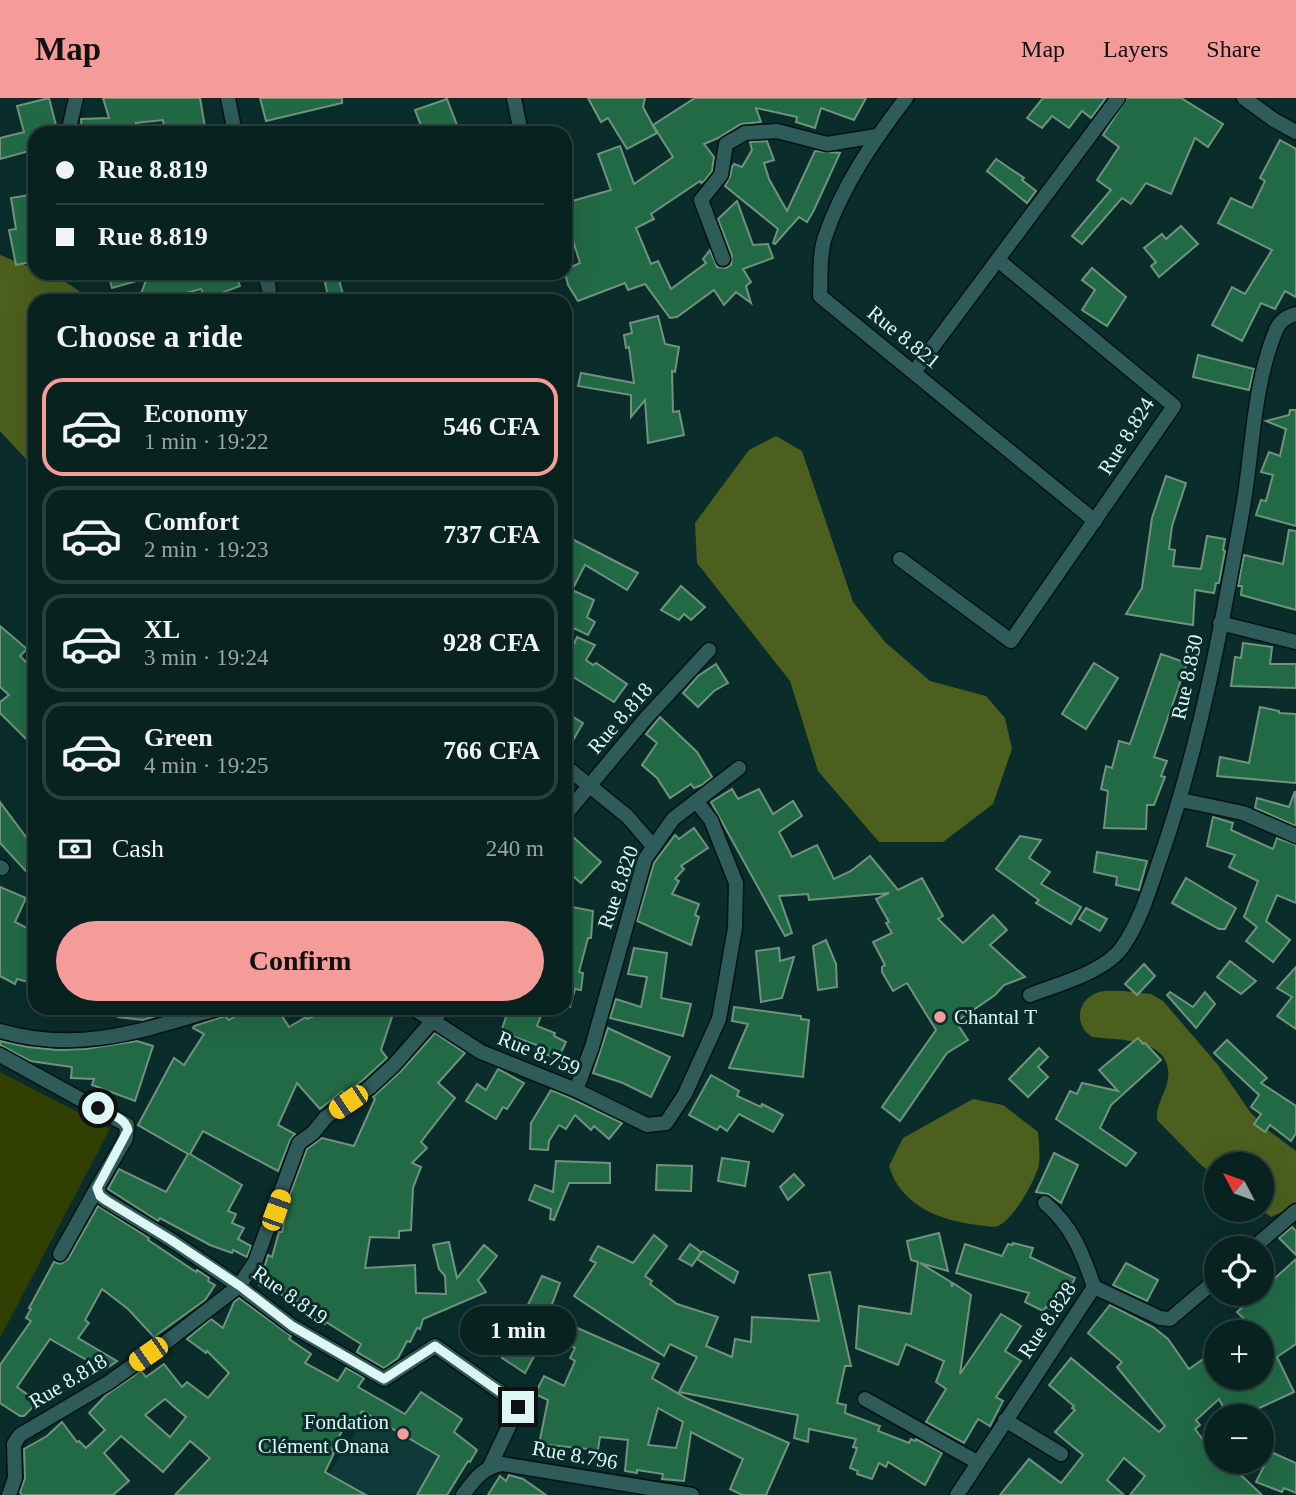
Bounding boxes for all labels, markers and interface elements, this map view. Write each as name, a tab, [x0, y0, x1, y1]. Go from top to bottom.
text: Map	[35, 31, 101, 67]
text: Map	[1021, 36, 1065, 62]
text: Layers	[1103, 36, 1168, 62]
text: Share	[1206, 36, 1261, 62]
text: Rue 8.819	[98, 155, 208, 184]
text: Rue 8.819	[98, 222, 208, 251]
street label: Rue 8.821	[863, 301, 945, 373]
text: Choose a ride	[56, 318, 243, 354]
street label: Rue 8.824	[1093, 393, 1159, 479]
icon: car	[60, 396, 123, 459]
text: Economy	[144, 399, 248, 428]
text: 546 CFA	[443, 412, 540, 441]
text: 1 min · 19:22	[144, 429, 269, 454]
icon: car	[60, 504, 123, 567]
text: Comfort	[144, 507, 239, 536]
text: 737 CFA	[443, 520, 540, 549]
text: 2 min · 19:23	[144, 537, 269, 562]
icon: car	[60, 612, 123, 675]
text: XL	[144, 615, 180, 644]
text: 928 CFA	[443, 628, 540, 657]
street label: Rue 8.830	[1166, 632, 1208, 722]
text: 3 min · 19:24	[144, 645, 269, 670]
street label: Rue 8.818	[583, 678, 657, 758]
icon: car	[60, 720, 123, 783]
text: Green	[144, 723, 213, 752]
text: 766 CFA	[443, 736, 540, 765]
text: 4 min · 19:25	[144, 753, 269, 778]
icon: cash	[56, 830, 94, 868]
text: Cash	[112, 834, 164, 863]
text: 240 m	[486, 836, 544, 861]
street label: Rue 8.820	[593, 842, 643, 932]
button: Confirm	[56, 921, 544, 1001]
place label: Chantal T	[954, 1005, 1037, 1029]
marker: Chantal T	[932, 1009, 948, 1025]
street label: Rue 8.759	[494, 1026, 584, 1080]
car	[325, 1082, 372, 1122]
route start	[82, 1092, 114, 1124]
north arrow	[1204, 1152, 1274, 1222]
map controls	[1204, 1152, 1274, 1474]
car	[259, 1187, 294, 1233]
button: locate	[1204, 1236, 1274, 1306]
street label: Rue 8.819	[248, 1260, 332, 1330]
street label: Rue 8.828	[1013, 1278, 1081, 1362]
callout: 1 min	[460, 1306, 576, 1354]
text: 1 min	[490, 1318, 546, 1343]
button: +	[1204, 1320, 1274, 1390]
car	[125, 1333, 172, 1375]
street label: Rue 8.818	[25, 1348, 111, 1414]
route end	[502, 1391, 534, 1423]
button: −	[1204, 1404, 1274, 1474]
place label: Fondation Clément Onana	[258, 1410, 390, 1458]
marker: Fondation Clément Onana	[395, 1426, 411, 1442]
street label: Rue 8.796	[530, 1436, 620, 1474]

